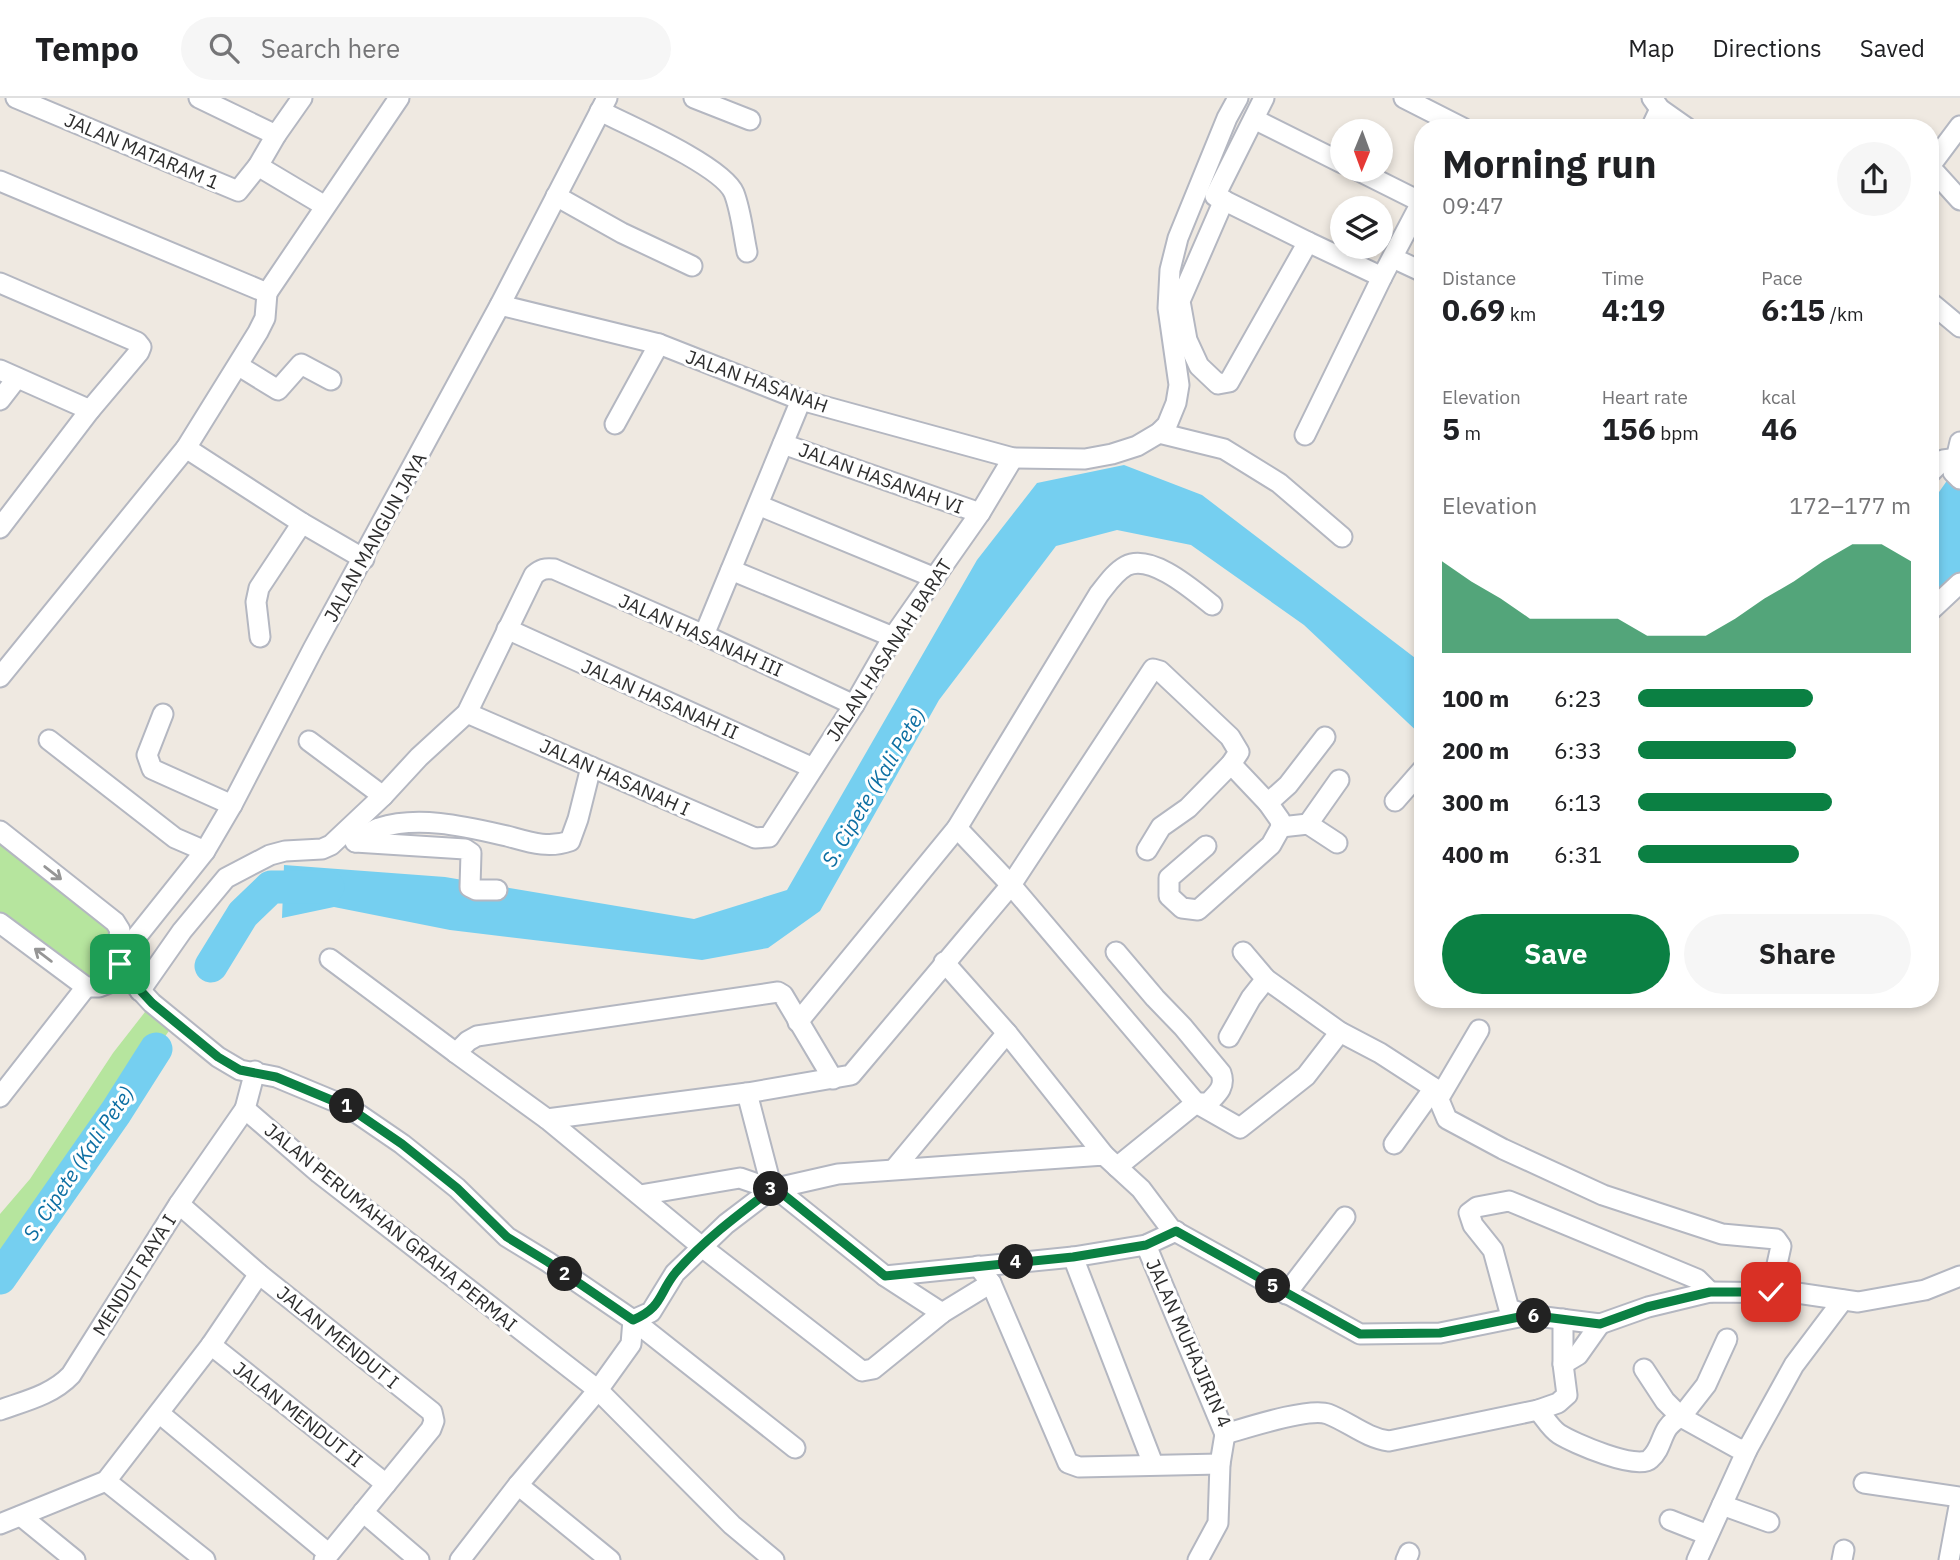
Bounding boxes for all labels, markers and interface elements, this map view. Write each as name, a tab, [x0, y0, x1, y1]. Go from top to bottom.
search box	[181, 17, 671, 80]
text: Tempo	[35, 27, 139, 70]
icon: search	[205, 29, 243, 67]
text: Search here	[261, 31, 400, 65]
text: Map	[1628, 32, 1674, 64]
text: Directions	[1712, 32, 1822, 64]
text: Saved	[1860, 32, 1925, 64]
street label: JALAN MATARAM 1	[61, 108, 223, 194]
north arrow	[1330, 119, 1393, 182]
map controls	[1330, 119, 1393, 259]
text: Morning run	[1442, 139, 1657, 188]
button: share	[1837, 142, 1911, 216]
text: 09:47	[1442, 190, 1504, 220]
button: layers	[1330, 196, 1393, 259]
text: Distance	[1442, 266, 1516, 290]
text: Time	[1602, 266, 1644, 290]
text: Pace	[1761, 266, 1803, 290]
text: 0.69	[1442, 290, 1505, 329]
text: 4:19	[1602, 290, 1666, 329]
text: 6:15	[1761, 290, 1825, 329]
text: km	[1505, 302, 1536, 326]
text: /km	[1825, 302, 1864, 326]
street label: JALAN HASANAH	[683, 344, 831, 418]
text: Elevation	[1442, 385, 1521, 409]
text: Heart rate	[1602, 385, 1688, 409]
text: kcal	[1761, 385, 1796, 409]
text: 5	[1442, 409, 1460, 448]
text: 156	[1602, 409, 1656, 448]
text: 46	[1761, 409, 1797, 448]
text: m	[1460, 421, 1481, 445]
text: bpm	[1656, 421, 1699, 445]
street label: JALAN HASANAH VI	[795, 437, 967, 519]
street label: JALAN MANGUN JAYA	[318, 448, 432, 626]
text: Elevation	[1442, 490, 1537, 520]
text: 172–177 m	[1789, 490, 1911, 520]
street label: JALAN HASANAH BARAT	[821, 554, 957, 746]
street label: JALAN HASANAH III	[615, 588, 787, 682]
street label: JALAN HASANAH II	[578, 654, 742, 744]
text: 100 m	[1442, 683, 1509, 713]
text: 6:23	[1554, 683, 1602, 713]
water label: S. Cipete (Kali Pete)	[815, 703, 931, 871]
street label: JALAN HASANAH I	[536, 733, 694, 821]
text: 200 m	[1442, 735, 1509, 765]
text: 6:33	[1554, 735, 1602, 765]
text: 300 m	[1442, 787, 1509, 817]
text: 6:13	[1554, 787, 1602, 817]
text: 400 m	[1442, 839, 1509, 869]
text: 6:31	[1554, 839, 1602, 869]
one-way arrow	[44, 865, 62, 881]
button: Save	[1442, 914, 1670, 994]
button: Share	[1684, 914, 1911, 994]
pin	[90, 934, 150, 994]
icon: arrive	[101, 945, 139, 983]
one-way arrow	[34, 948, 53, 962]
water label: S. Cipete (Kali Pete)	[16, 1080, 140, 1246]
pin: 1	[330, 1088, 364, 1124]
text: 1	[341, 1093, 352, 1117]
street label: JALAN PERUMAHAN GRAHA PERMAI	[260, 1118, 522, 1336]
pin: 3	[754, 1172, 788, 1206]
text: 3	[765, 1176, 776, 1200]
street label: MENDUT RAYA I	[87, 1210, 181, 1340]
pin: 4	[998, 1244, 1034, 1280]
text: 4	[1010, 1249, 1021, 1273]
street label: JALAN MUHAJIRIN 4	[1141, 1255, 1237, 1431]
pin: 2	[548, 1256, 582, 1292]
text: 2	[559, 1261, 570, 1285]
pin	[1741, 1262, 1801, 1322]
pin: 5	[1256, 1268, 1290, 1304]
text: 5	[1267, 1273, 1278, 1297]
icon: check	[1752, 1273, 1790, 1311]
street label: JALAN MENDUT I	[272, 1280, 404, 1394]
pin: 6	[1516, 1298, 1552, 1334]
text: 6	[1528, 1303, 1539, 1327]
street label: JALAN MENDUT II	[228, 1356, 368, 1472]

